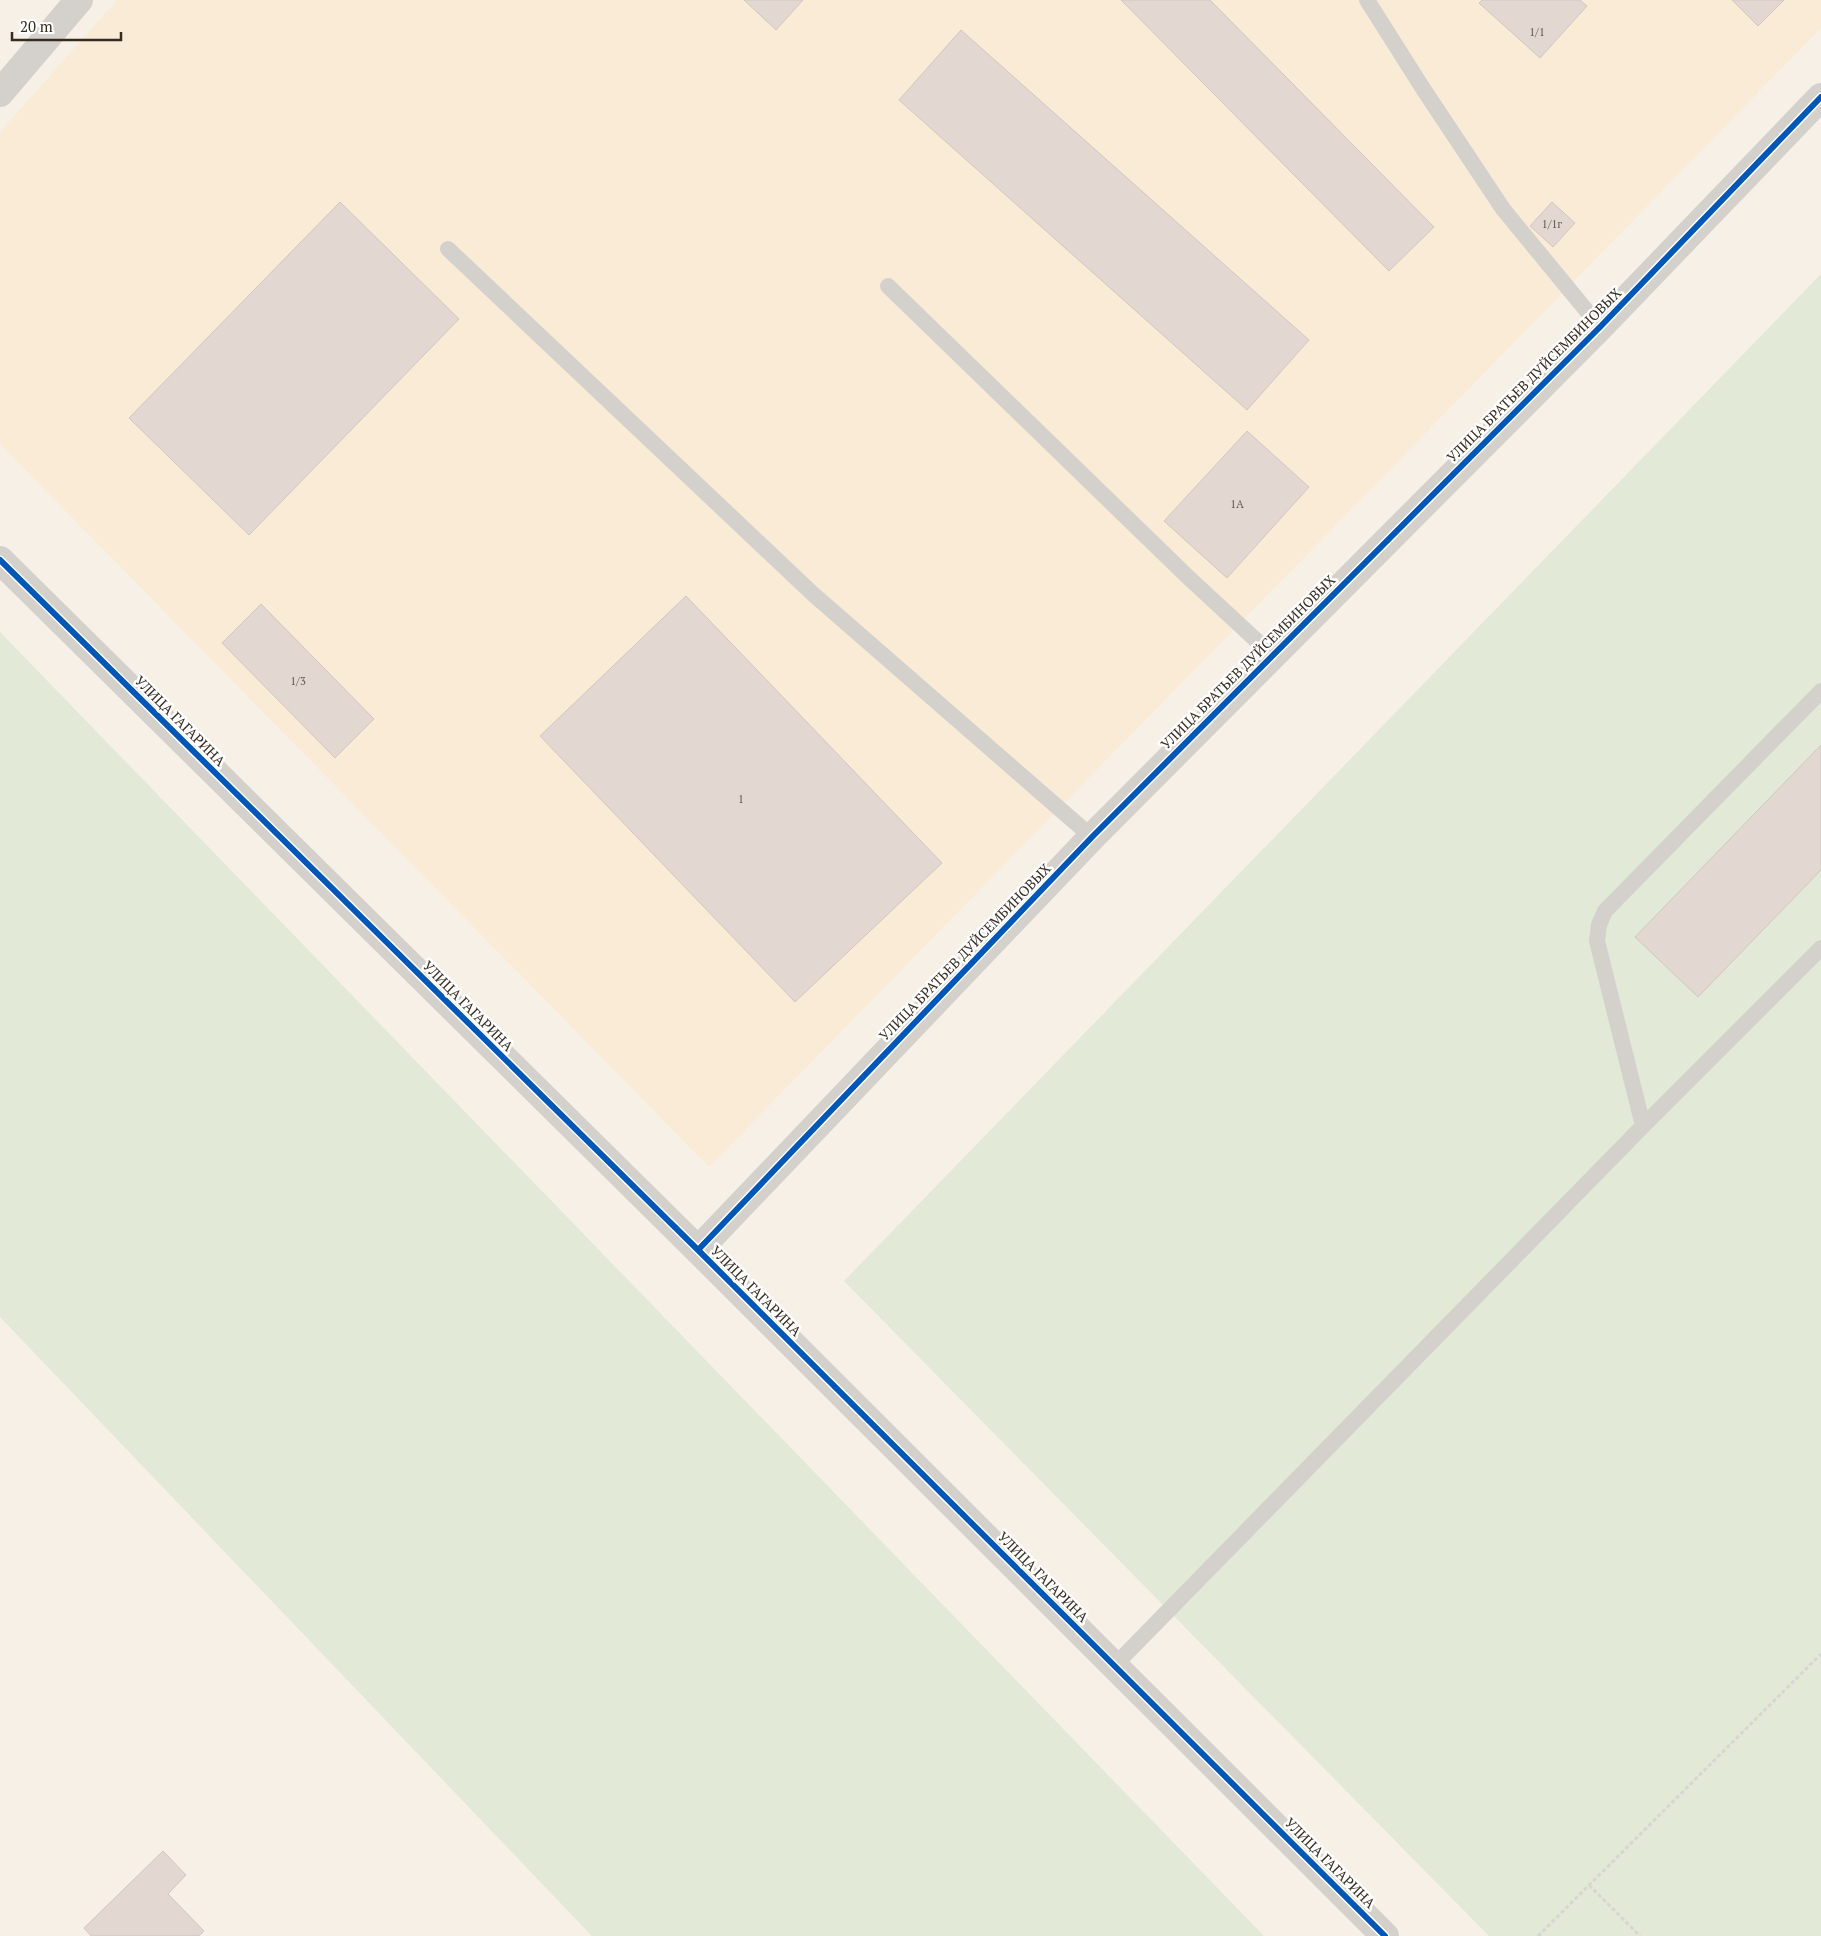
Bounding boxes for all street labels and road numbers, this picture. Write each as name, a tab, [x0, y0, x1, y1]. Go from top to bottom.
street label: УЛИЦА БРАТЬЕВ ДУЙСЕМБИНОВЫХ	[1442, 283, 1626, 466]
street label: УЛИЦА БРАТЬЕВ ДУЙСЕМБИНОВЫХ	[1156, 570, 1340, 753]
street label: УЛИЦА ГАГАРИНА	[131, 671, 230, 770]
street label: УЛИЦА БРАТЬЕВ ДУЙСЕМБИНОВЫХ	[875, 858, 1055, 1044]
street label: УЛИЦА ГАГАРИНА	[419, 956, 518, 1055]
street label: УЛИЦА ГАГАРИНА	[707, 1241, 806, 1340]
street label: УЛИЦА ГАГАРИНА	[994, 1527, 1093, 1626]
street label: УЛИЦА ГАГАРИНА	[1281, 1813, 1380, 1912]

